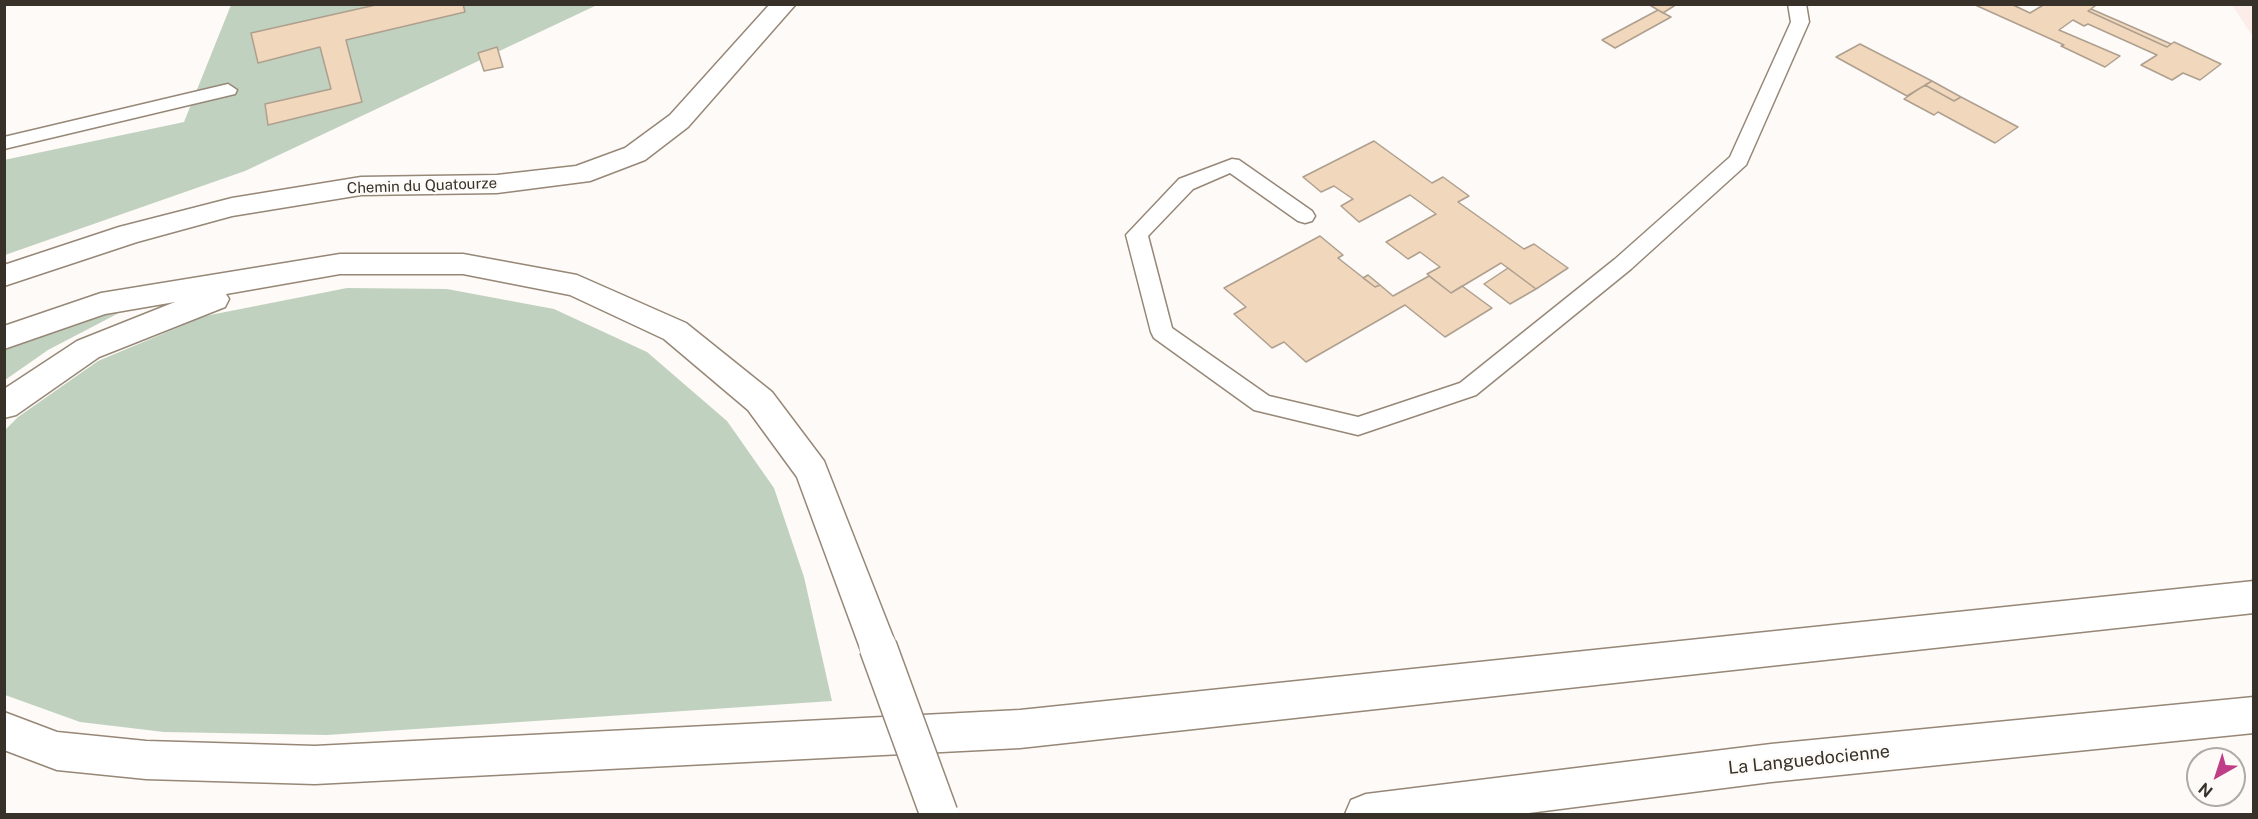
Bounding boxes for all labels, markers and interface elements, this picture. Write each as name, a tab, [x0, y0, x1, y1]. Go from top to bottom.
street label: Chemin du Quatourze	[347, 174, 497, 198]
street label: La Languedocienne	[1727, 741, 1891, 779]
north arrow	[2186, 747, 2246, 807]
text: N	[2195, 779, 2216, 801]

